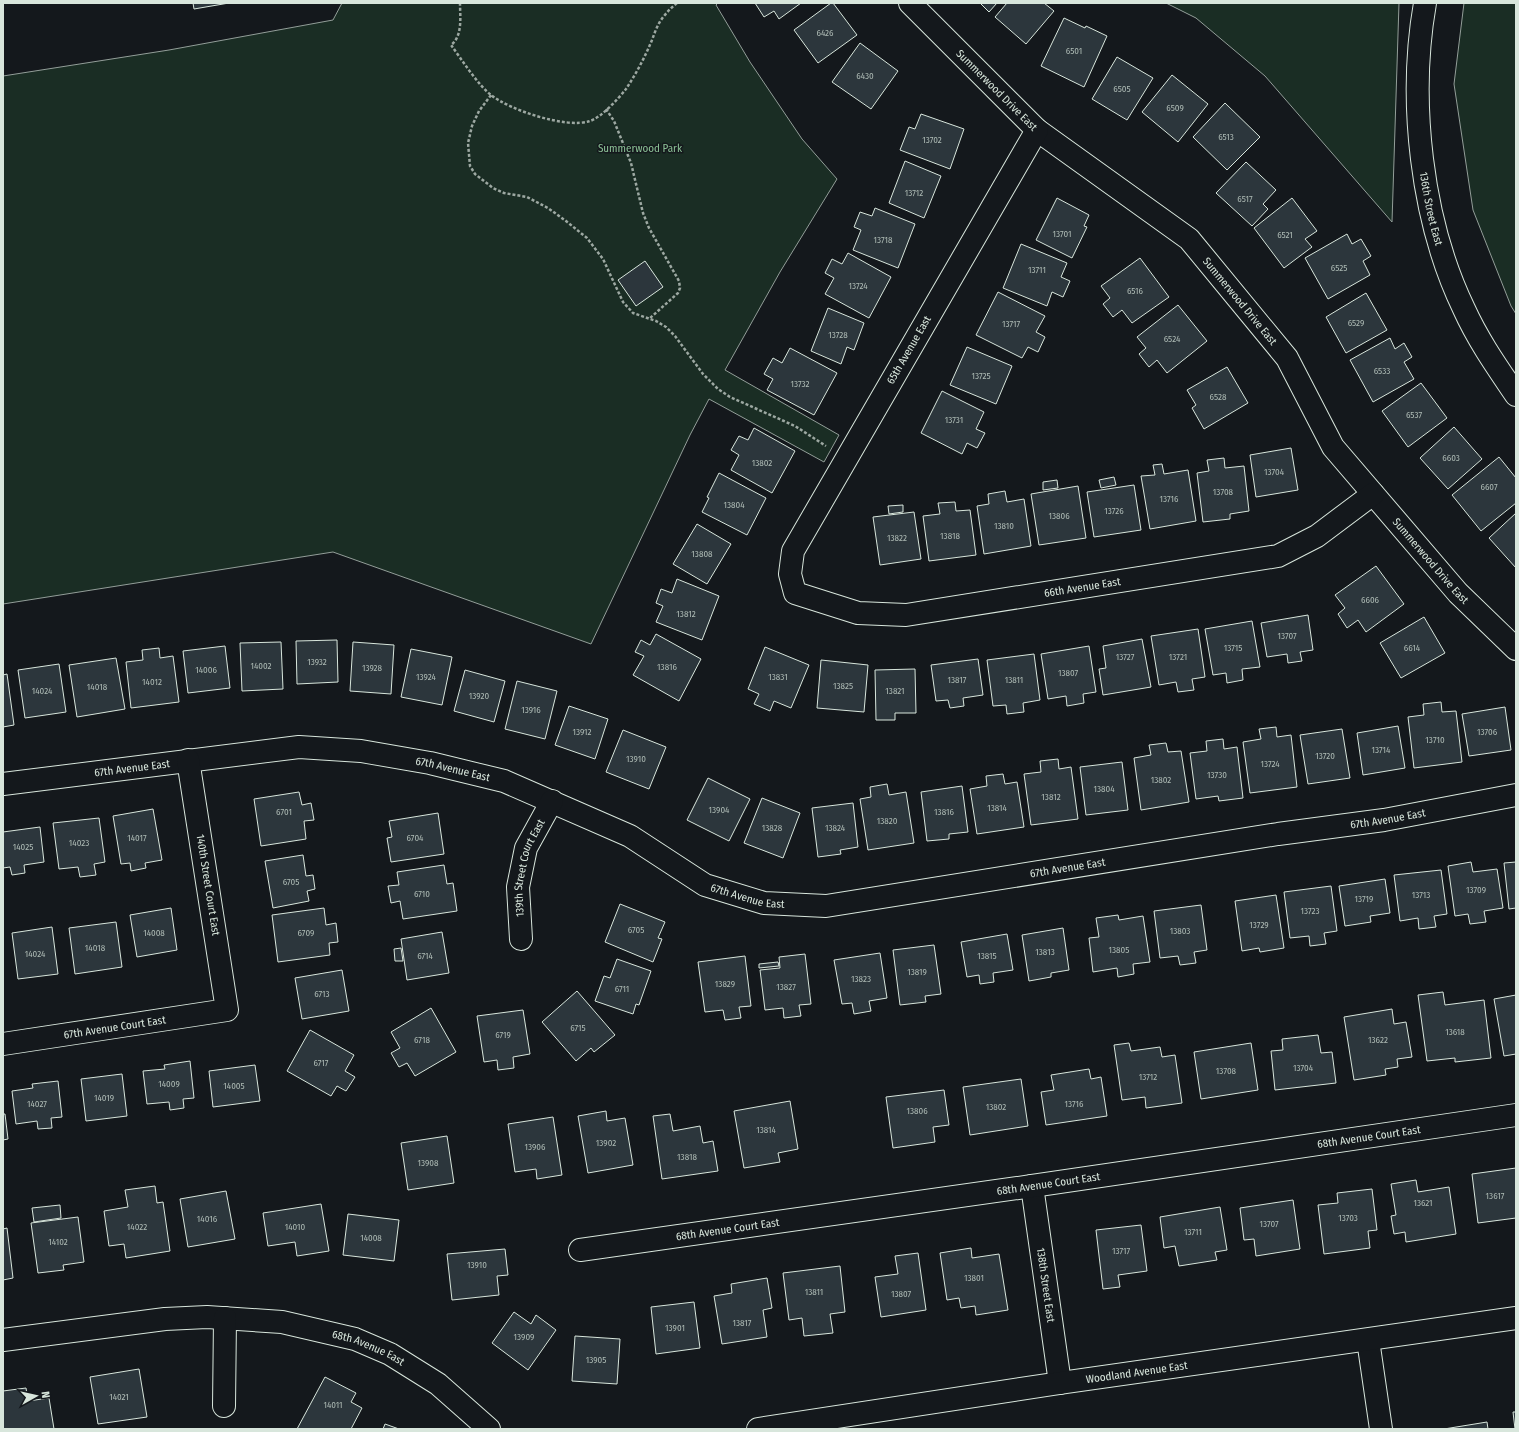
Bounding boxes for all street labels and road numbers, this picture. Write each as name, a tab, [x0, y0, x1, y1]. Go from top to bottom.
street label: Summerwood Drive East	[954, 47, 1041, 134]
street label: 136th Street East	[1417, 171, 1446, 247]
street label: Summerwood Drive East	[1200, 255, 1280, 348]
street label: 65th Avenue East	[884, 313, 934, 386]
street label: Summerwood Drive East	[1390, 515, 1472, 607]
street label: 66th Avenue East	[1043, 575, 1122, 600]
street label: 67th Avenue East	[415, 754, 492, 784]
street label: 67th Avenue East	[93, 757, 171, 779]
street label: 67th Avenue East	[1349, 806, 1427, 831]
street label: 139th Street Court East	[511, 816, 547, 917]
street label: 140th Street Court East	[194, 833, 223, 937]
street label: 67th Avenue East	[1029, 855, 1106, 880]
street label: 67th Avenue East	[709, 881, 785, 911]
street label: 67th Avenue Court East	[63, 1013, 167, 1041]
street label: 68th Avenue Court East	[1316, 1123, 1422, 1151]
street label: 68th Avenue Court East	[996, 1170, 1101, 1197]
street label: 68th Avenue Court East	[675, 1215, 780, 1243]
street label: 138th Street East	[1034, 1247, 1058, 1324]
street label: 68th Avenue East	[331, 1327, 407, 1368]
street label: Woodland Avenue East	[1085, 1358, 1189, 1386]

